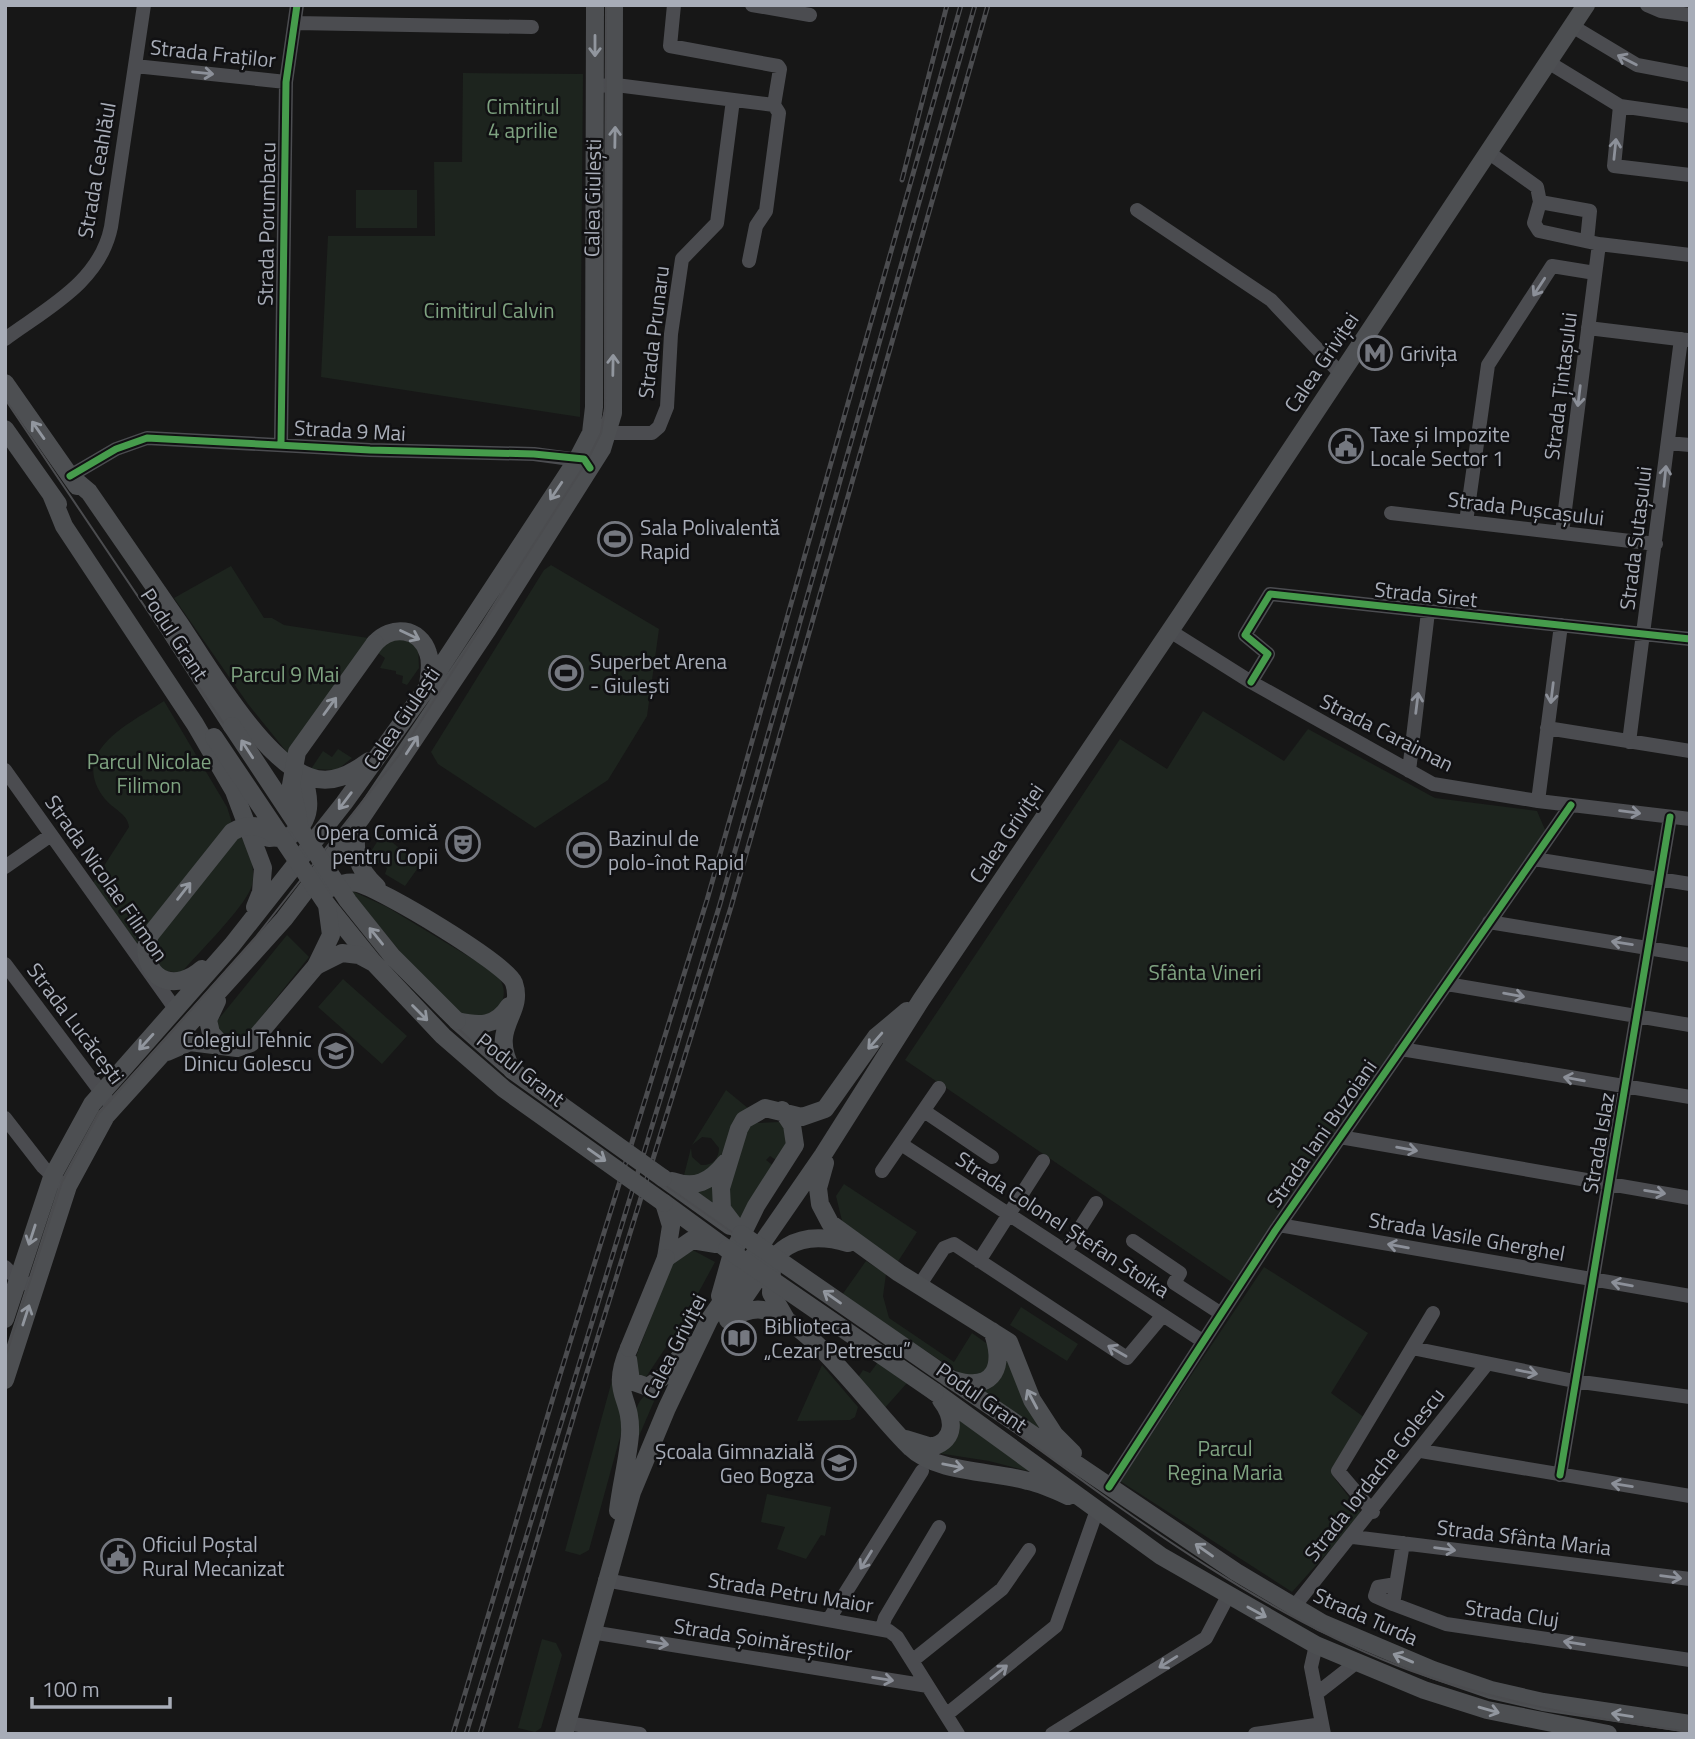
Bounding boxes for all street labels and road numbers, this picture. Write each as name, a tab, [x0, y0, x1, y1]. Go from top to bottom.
street label: Strada Fraților	[149, 30, 277, 76]
street label: Strada Ceahlăul	[68, 99, 124, 241]
street label: Calea Giulești	[575, 139, 609, 257]
street label: Strada Porumbacu	[249, 142, 283, 306]
street label: Strada Prunaru	[629, 264, 677, 400]
street label: Calea Griviței	[1276, 306, 1366, 418]
street label: Strada Țintașului	[1535, 310, 1585, 462]
street label: Strada 9 Mai	[293, 411, 407, 449]
street label: Strada Sutașului	[1610, 464, 1660, 612]
street label: Strada Pușcașului	[1446, 483, 1606, 533]
street label: Strada Siret	[1373, 573, 1480, 615]
street label: Podul Grant	[133, 581, 217, 687]
street label: Calea Giulești	[355, 660, 447, 776]
street label: Strada Caraiman	[1315, 685, 1459, 779]
street label: Calea Griviței	[961, 777, 1051, 889]
street label: Strada Nicolae Filimon	[37, 788, 177, 968]
street label: Strada Lucăcești	[20, 956, 132, 1090]
street label: Podul Grant	[470, 1024, 573, 1114]
street label: Strada Iani Buzoiani	[1258, 1052, 1384, 1214]
street label: Strada Islaz	[1573, 1090, 1623, 1196]
street label: Strada Colonel Ștefan Stoika	[950, 1143, 1177, 1306]
street label: Strada Vasile Gherghel	[1366, 1203, 1568, 1269]
street label: Calea Griviței	[634, 1288, 714, 1404]
street label: Podul Grant	[930, 1354, 1034, 1440]
street label: Strada Iordache Golescu	[1296, 1380, 1452, 1568]
street label: Strada Sfânta Maria	[1435, 1510, 1614, 1564]
street label: Strada Petru Maior	[706, 1563, 876, 1621]
street label: Strada Turda	[1309, 1579, 1424, 1654]
street label: Strada Cluj	[1463, 1591, 1561, 1635]
street label: Strada Șoimăreștilor	[671, 1609, 855, 1669]

